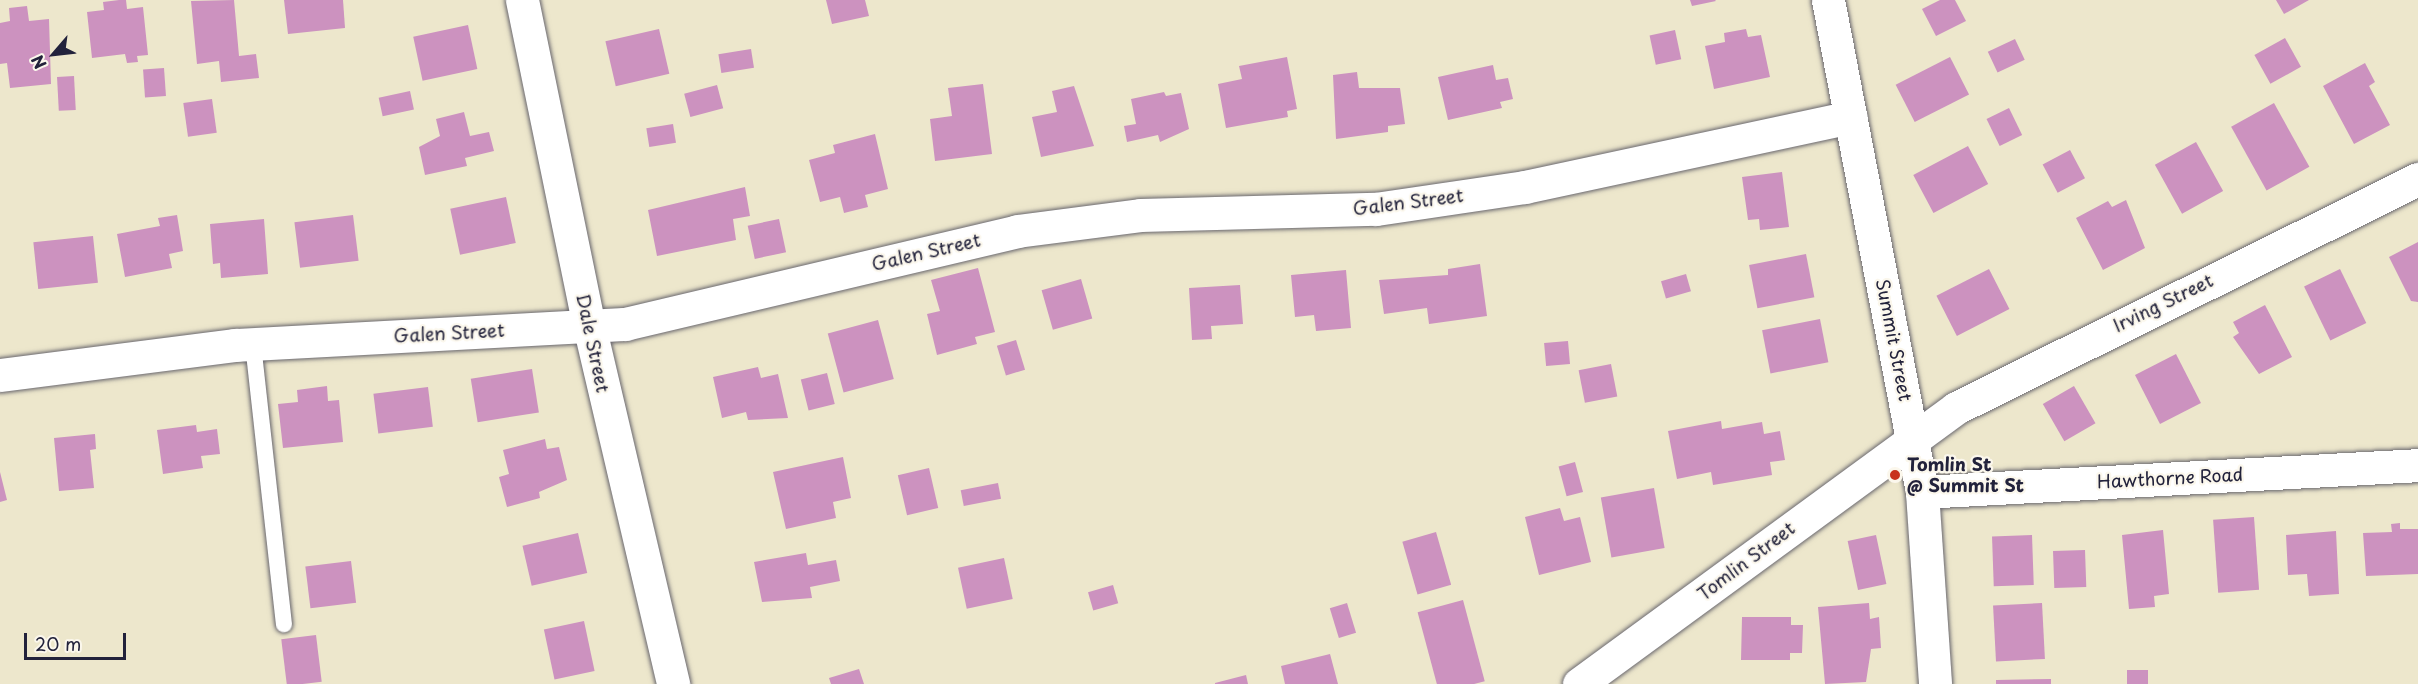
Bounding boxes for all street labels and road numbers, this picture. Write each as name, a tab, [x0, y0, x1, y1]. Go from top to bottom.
street label: Galen Street	[1351, 184, 1465, 220]
street label: Galen Street	[869, 229, 983, 275]
street label: Irving Street	[2110, 270, 2216, 336]
street label: Summit Street	[1871, 276, 1917, 404]
street label: Dale Street	[572, 291, 614, 395]
street label: Galen Street	[392, 319, 506, 347]
street label: Hawthorne Road	[2096, 463, 2244, 493]
street label: Tomlin Street	[1693, 517, 1799, 605]

